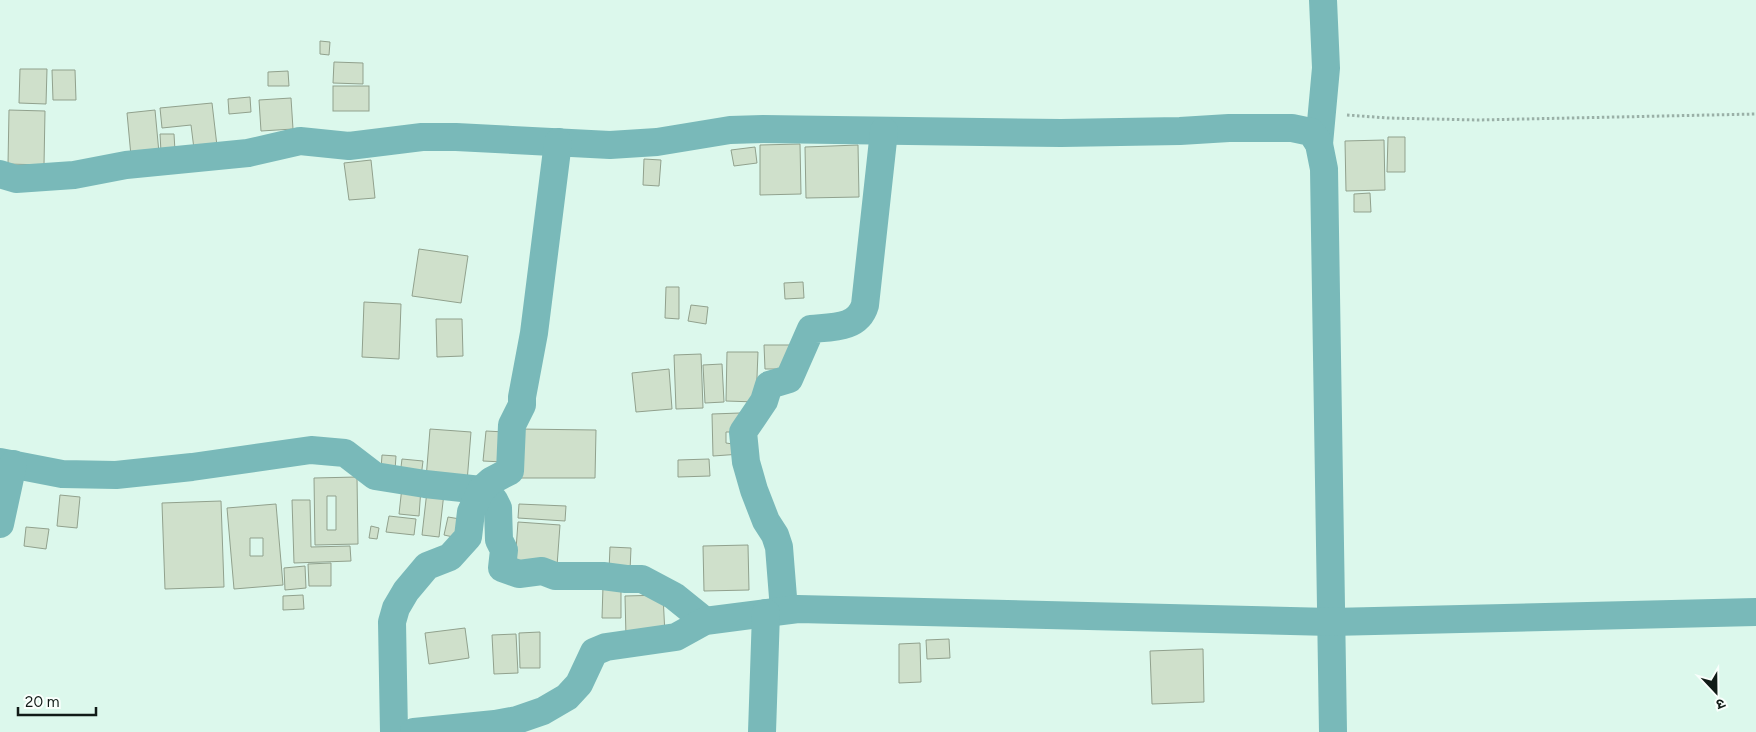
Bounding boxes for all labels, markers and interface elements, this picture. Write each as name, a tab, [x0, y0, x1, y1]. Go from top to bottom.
north arrow	[1691, 667, 1741, 717]
scale bar	[18, 684, 95, 716]
text: 20 m	[25, 693, 59, 711]
text: उ	[1713, 694, 1728, 713]

